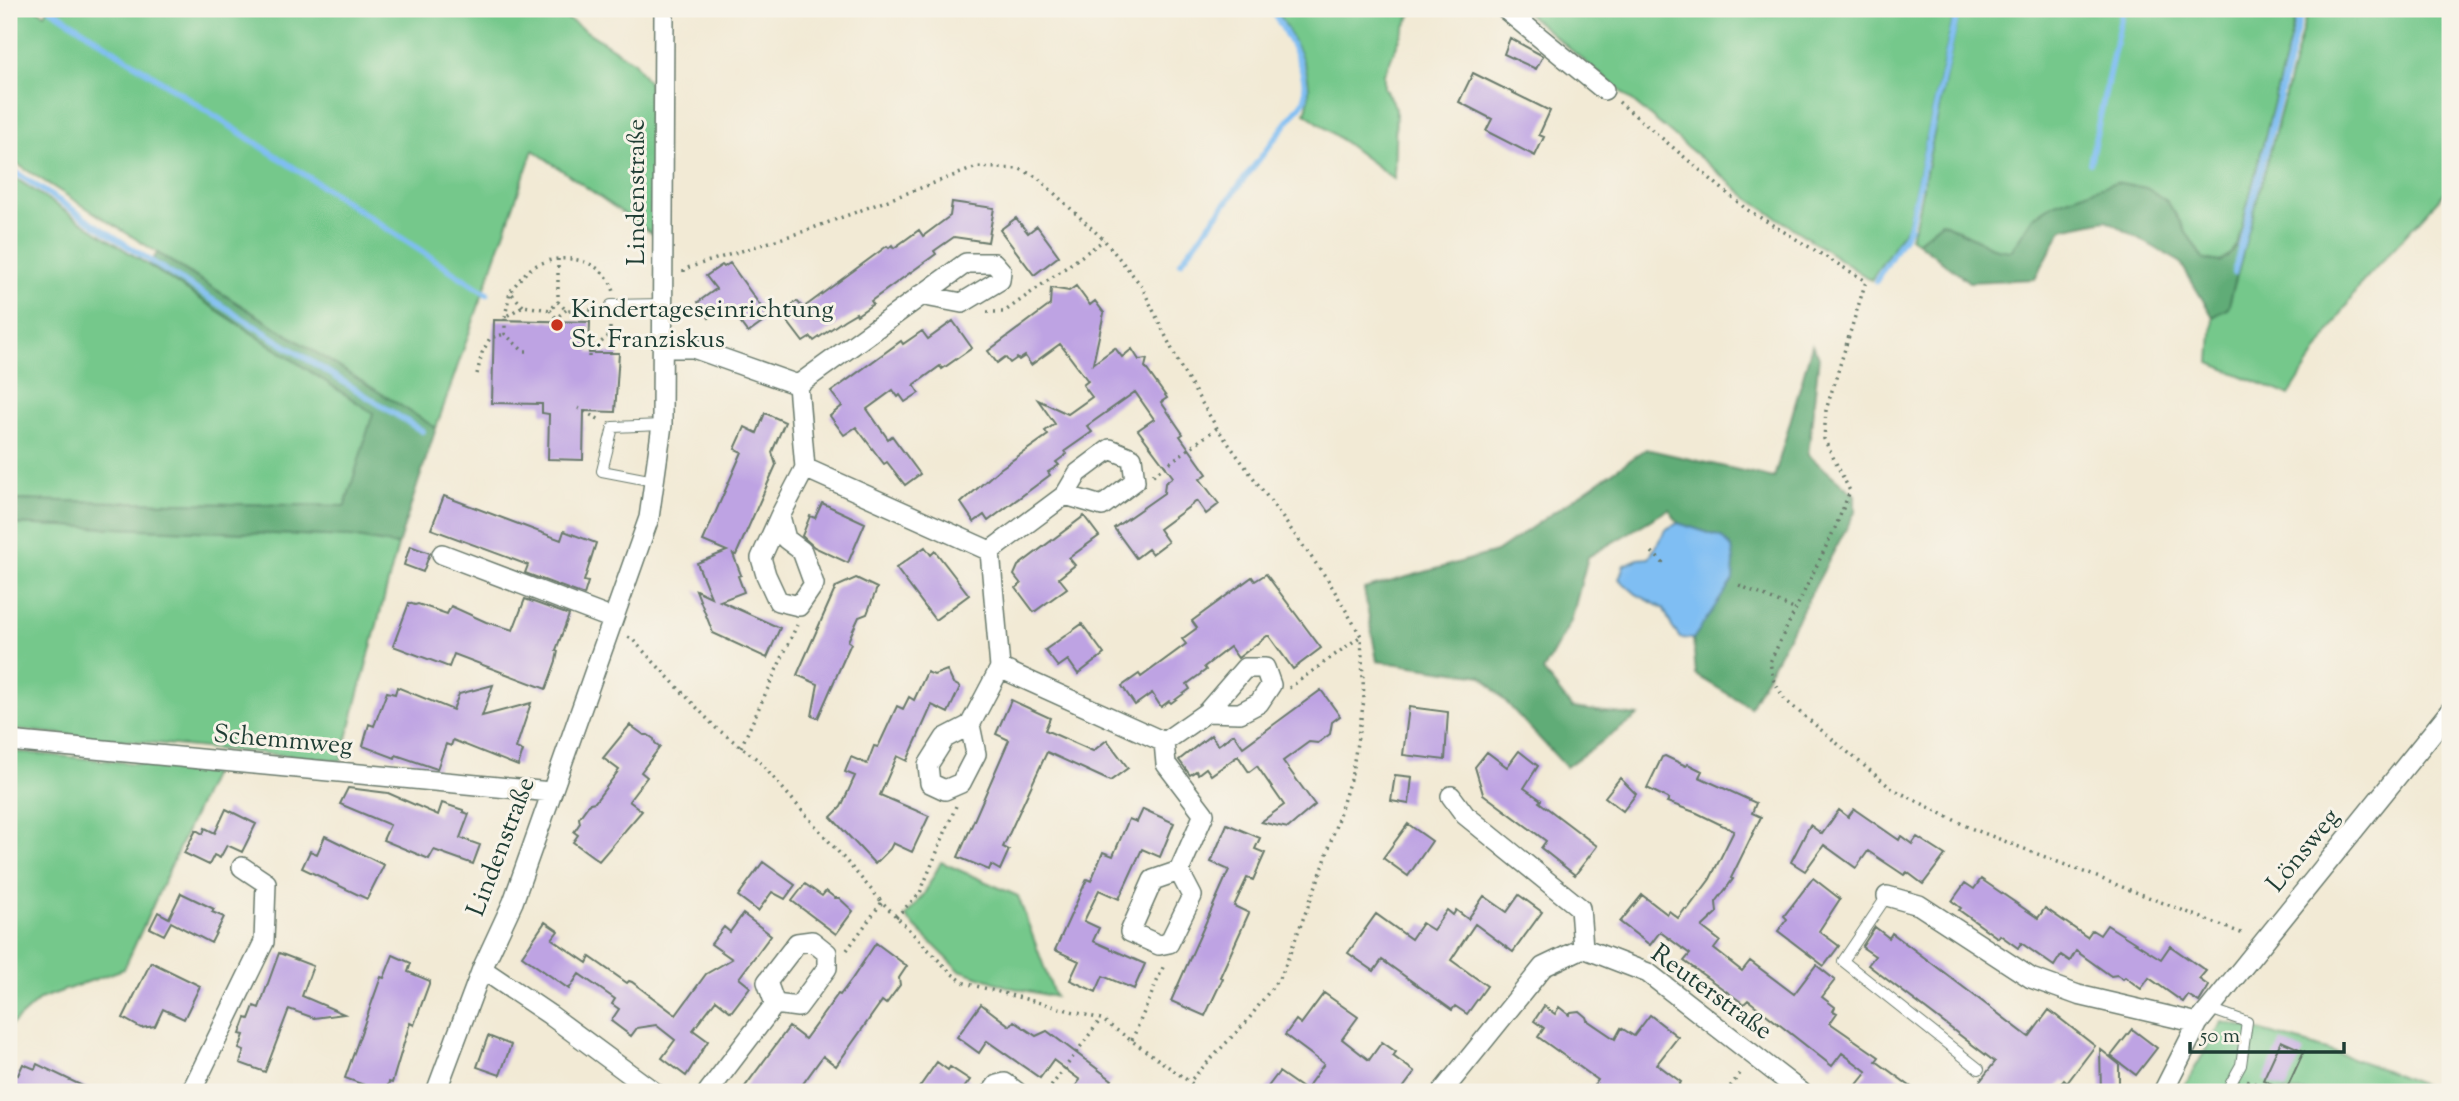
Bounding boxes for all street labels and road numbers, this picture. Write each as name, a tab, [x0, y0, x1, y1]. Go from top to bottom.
street label: Lindenstraße	[619, 119, 656, 265]
street label: Schemmweg	[212, 716, 354, 766]
street label: Lindenstraße	[458, 772, 546, 922]
street label: Lönsweg	[2258, 801, 2350, 901]
street label: Reuterstraße	[1643, 936, 1779, 1050]

